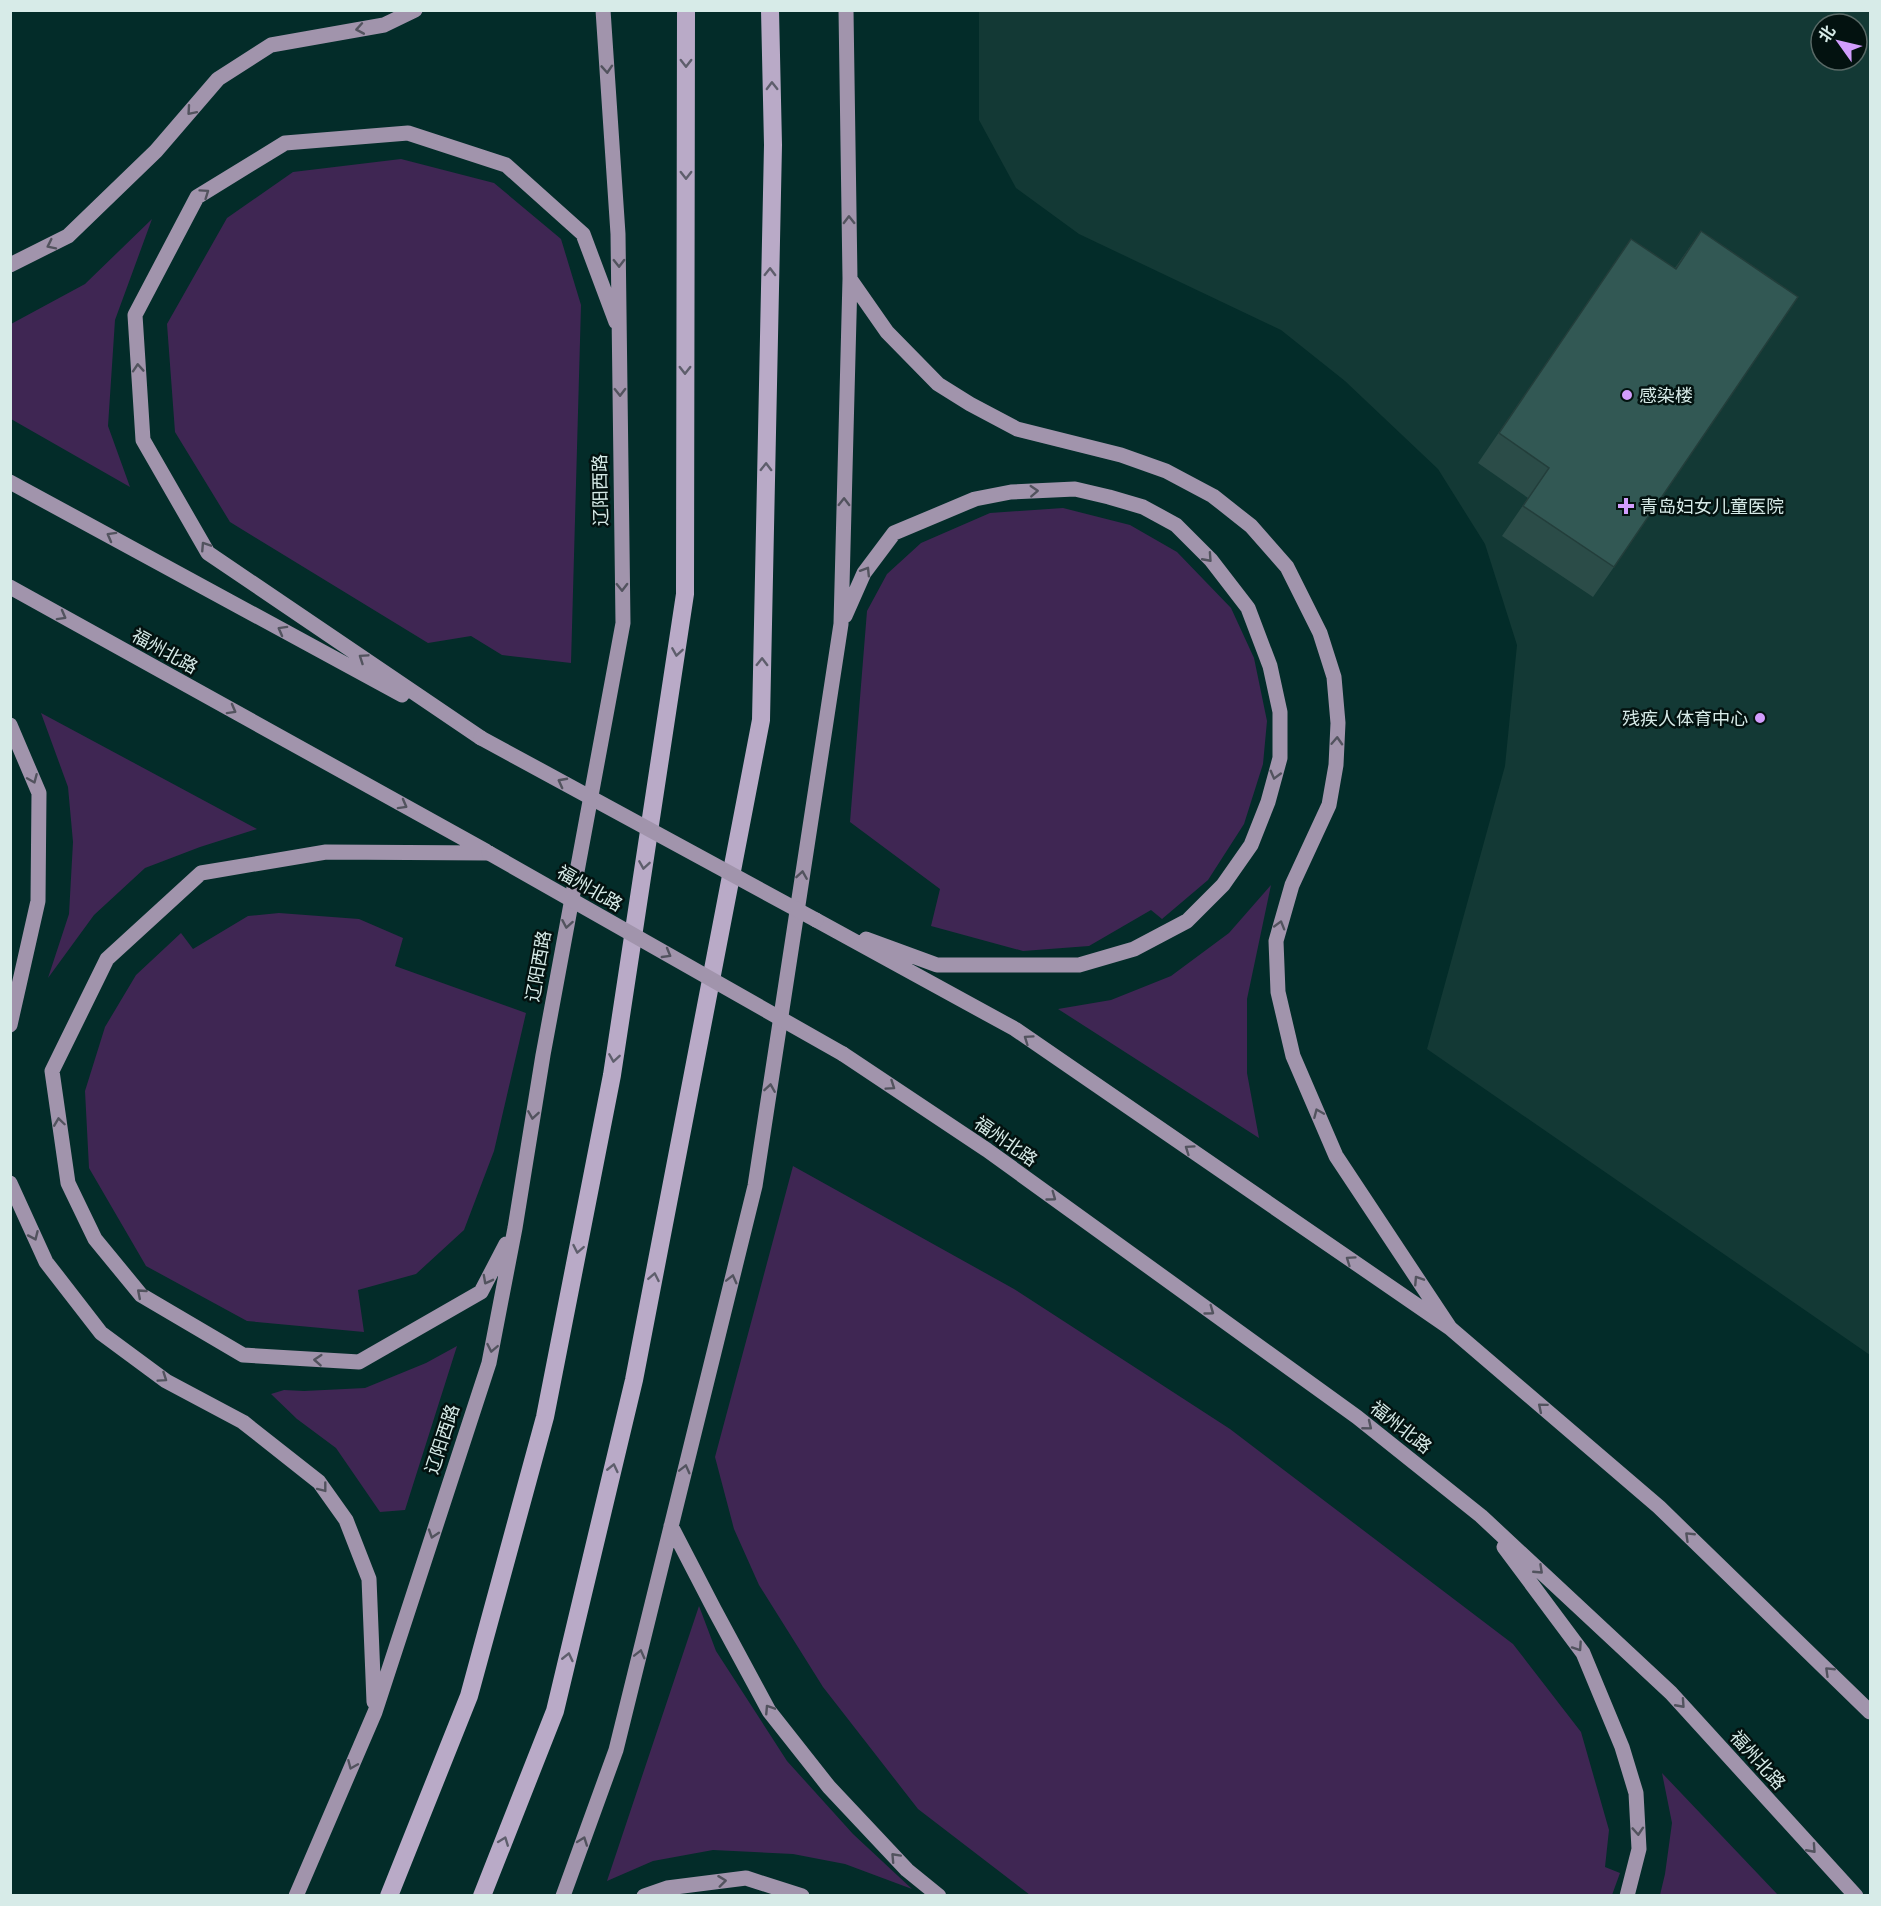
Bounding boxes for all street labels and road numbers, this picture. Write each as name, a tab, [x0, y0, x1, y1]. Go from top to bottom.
street label: 辽阳西路	[587, 454, 613, 526]
street label: 福州北路	[127, 623, 203, 679]
street label: 福州北路	[553, 859, 627, 917]
street label: 辽阳西路	[519, 928, 557, 1004]
street label: 福州北路	[969, 1110, 1043, 1172]
street label: 福州北路	[1365, 1395, 1437, 1459]
street label: 辽阳西路	[419, 1401, 465, 1477]
street label: 福州北路	[1725, 1725, 1791, 1795]

